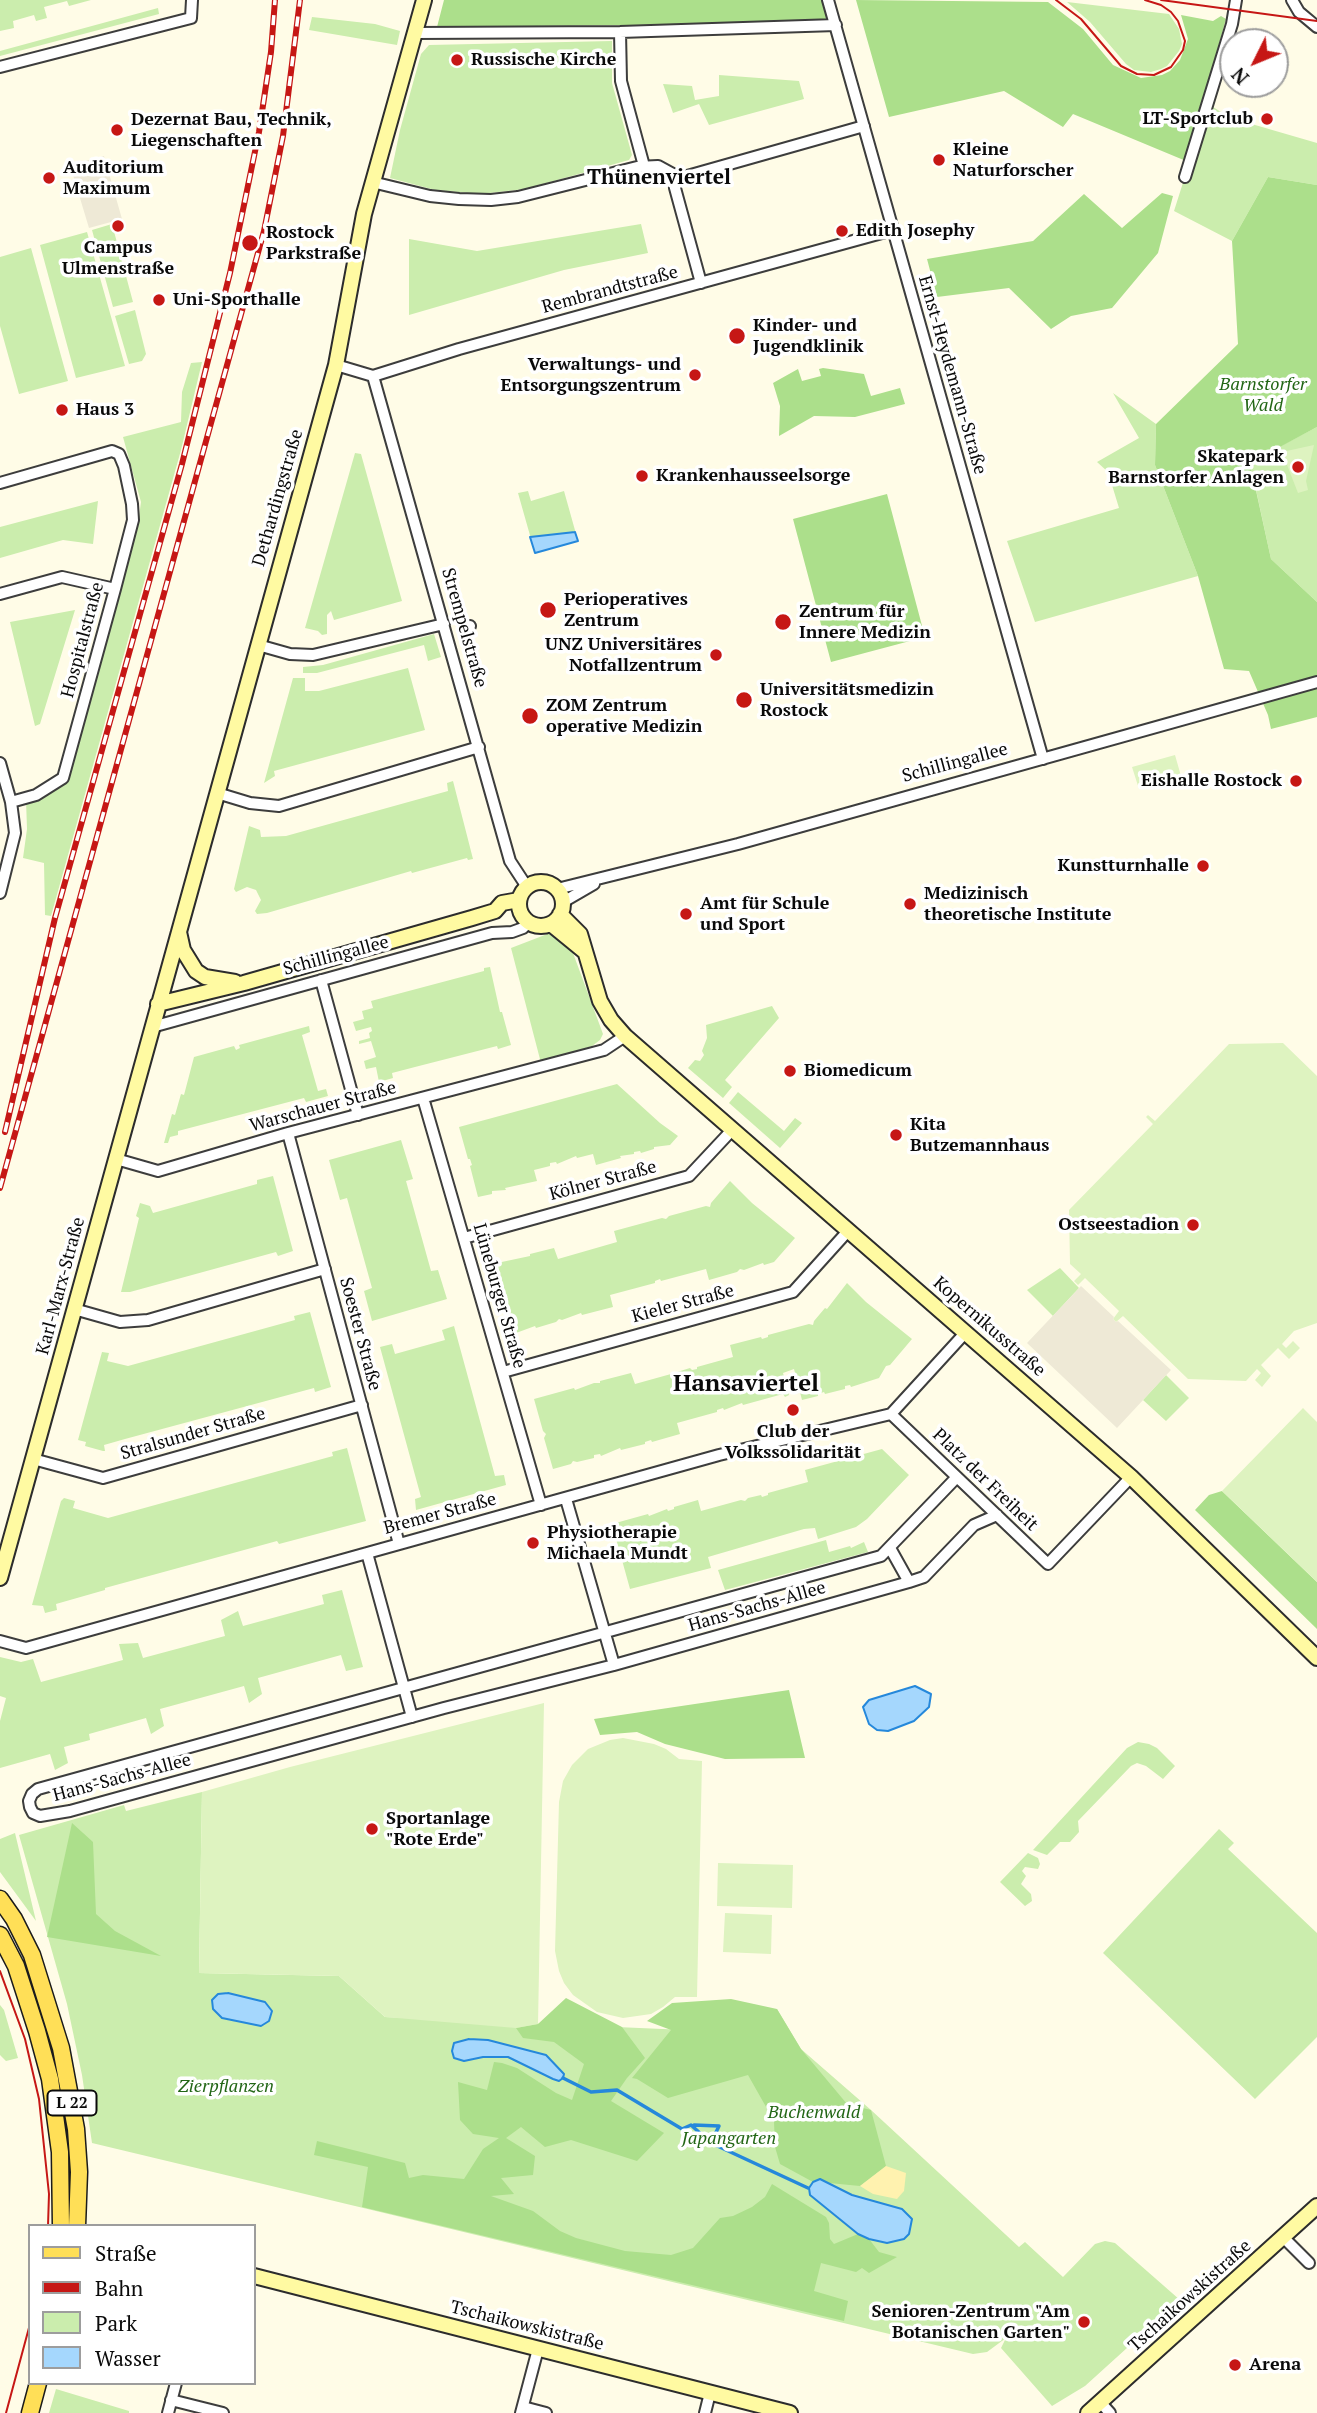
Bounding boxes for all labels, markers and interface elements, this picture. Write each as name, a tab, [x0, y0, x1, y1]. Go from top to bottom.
north arrow	[1219, 28, 1289, 98]
place label: Russische Kirche	[471, 49, 616, 71]
marker: Russische Kirche	[449, 52, 465, 68]
text: N	[1226, 63, 1254, 90]
place label: LT-Sportclub	[1143, 108, 1253, 130]
place label: Dezernat Bau, Technik, Liegenschaften	[131, 109, 332, 152]
marker: LT-Sportclub	[1259, 111, 1275, 127]
marker: Dezernat Bau, Technik, Liegenschaften	[109, 122, 125, 138]
place label: Kleine Naturforscher	[953, 139, 1073, 182]
marker: Kleine Naturforscher	[931, 152, 947, 168]
place label: Auditorium Maximum	[63, 157, 164, 200]
district label: Thünenviertel	[587, 165, 731, 191]
marker: Auditorium Maximum	[41, 170, 57, 186]
marker: Campus Ulmenstraße	[110, 218, 126, 234]
place label: Edith Josephy	[856, 220, 974, 242]
place label: Rostock Parkstraße	[266, 222, 361, 264]
marker: Edith Josephy	[834, 223, 850, 239]
marker: Rostock Parkstraße	[240, 233, 260, 253]
place label: Campus Ulmenstraße	[62, 237, 174, 280]
street label: Rembrandtstraße	[540, 261, 680, 319]
street label: Ernst-Heydemann-Straße	[913, 273, 991, 477]
place label: Uni-Sporthalle	[173, 289, 301, 311]
marker: Uni-Sporthalle	[151, 292, 167, 308]
place label: Kinder- und Jugendklinik	[753, 315, 863, 358]
marker: Kinder- und Jugendklinik	[727, 326, 747, 346]
place label: Verwaltungs- und Entsorgungszentrum	[500, 354, 681, 396]
marker: Verwaltungs- und Entsorgungszentrum	[687, 367, 703, 383]
park label: Barnstorfer Wald	[1219, 374, 1307, 416]
place label: Haus 3	[76, 399, 134, 421]
marker: Haus 3	[54, 402, 70, 418]
street label: Dethardingstraße	[248, 427, 308, 569]
place label: Skatepark Barnstorfer Anlagen	[1108, 446, 1284, 489]
marker: Skatepark Barnstorfer Anlagen	[1290, 459, 1306, 475]
place label: Krankenhausseelsorge	[656, 465, 850, 487]
marker: Krankenhausseelsorge	[634, 468, 650, 484]
street label: Strempelstraße	[437, 566, 491, 690]
street label: Hospitalstraße	[57, 580, 109, 700]
place label: Perioperatives Zentrum	[564, 589, 688, 632]
marker: Perioperatives Zentrum	[538, 600, 558, 620]
place label: Zentrum für Innere Medizin	[799, 601, 931, 644]
marker: Zentrum für Innere Medizin	[773, 612, 793, 632]
place label: UNZ Universitäres Notfallzentrum	[545, 634, 702, 676]
marker: UNZ Universitäres Notfallzentrum	[708, 647, 724, 663]
place label: Universitätsmedizin Rostock	[760, 679, 934, 722]
marker: Universitätsmedizin Rostock	[734, 690, 754, 710]
place label: ZOM Zentrum operative Medizin	[546, 695, 702, 738]
marker: ZOM Zentrum operative Medizin	[520, 706, 540, 726]
street label: Schillingallee	[900, 739, 1010, 787]
place label: Eishalle Rostock	[1141, 770, 1282, 792]
marker: Eishalle Rostock	[1288, 773, 1304, 789]
place label: Kunstturnhalle	[1057, 855, 1189, 877]
marker: Kunstturnhalle	[1195, 858, 1211, 874]
place label: Medizinisch theoretische Institute	[924, 883, 1111, 926]
place label: Amt für Schule und Sport	[700, 893, 829, 936]
marker: Medizinisch theoretische Institute	[902, 896, 918, 912]
marker: Amt für Schule und Sport	[678, 906, 694, 922]
street label: Schillingallee	[281, 932, 391, 980]
place label: Biomedicum	[804, 1060, 912, 1082]
marker: Biomedicum	[782, 1063, 798, 1079]
street label: Warschauer Straße	[247, 1077, 399, 1137]
place label: Kita Butzemannhaus	[910, 1114, 1049, 1156]
marker: Kita Butzemannhaus	[888, 1127, 904, 1143]
street label: Kölner Straße	[547, 1156, 659, 1206]
place label: Ostseestadion	[1058, 1214, 1179, 1236]
street label: Karl-Marx-Straße	[32, 1215, 90, 1357]
marker: Ostseestadion	[1185, 1217, 1201, 1233]
street label: Lüneburger Straße	[468, 1221, 530, 1371]
street label: Kopernikusstraße	[929, 1272, 1049, 1382]
street label: Soester Straße	[335, 1275, 385, 1393]
street label: Kieler Straße	[630, 1280, 736, 1328]
district label: Hansaviertel	[673, 1370, 819, 1398]
marker: Club der Volkssolidarität	[785, 1402, 801, 1418]
street label: Stralsunder Straße	[118, 1403, 268, 1465]
place label: Club der Volkssolidarität	[725, 1421, 861, 1464]
street label: Platz der Freiheit	[928, 1424, 1042, 1536]
street label: Bremer Straße	[381, 1489, 499, 1539]
place label: Physiotherapie Michaela Mundt	[547, 1522, 688, 1564]
marker: Physiotherapie Michaela Mundt	[525, 1535, 541, 1551]
street label: Hans-Sachs-Allee	[686, 1577, 828, 1637]
street label: Hans-Sachs-Allee	[51, 1749, 193, 1807]
place label: Sportanlage "Rote Erde"	[386, 1808, 490, 1850]
marker: Sportanlage "Rote Erde"	[364, 1821, 380, 1837]
park label: Zierpflanzen	[178, 2076, 274, 2098]
road number: L 22	[48, 2090, 96, 2116]
park label: Buchenwald	[768, 2102, 860, 2124]
park label: Japangarten	[682, 2128, 776, 2150]
legend	[28, 2224, 256, 2385]
street label: Tschaikowskistraße	[1124, 2235, 1256, 2357]
text: Straße	[95, 2239, 157, 2267]
text: Bahn	[95, 2274, 143, 2302]
street label: Tschaikowskistraße	[448, 2296, 606, 2356]
place label: Senioren-Zentrum "Am Botanischen Garten"	[871, 2301, 1070, 2344]
text: Park	[95, 2309, 137, 2337]
marker: Senioren-Zentrum "Am Botanischen Garten"	[1076, 2314, 1092, 2330]
text: Wasser	[95, 2344, 161, 2372]
place label: Arena	[1249, 2354, 1301, 2376]
marker: Arena	[1227, 2357, 1243, 2373]

